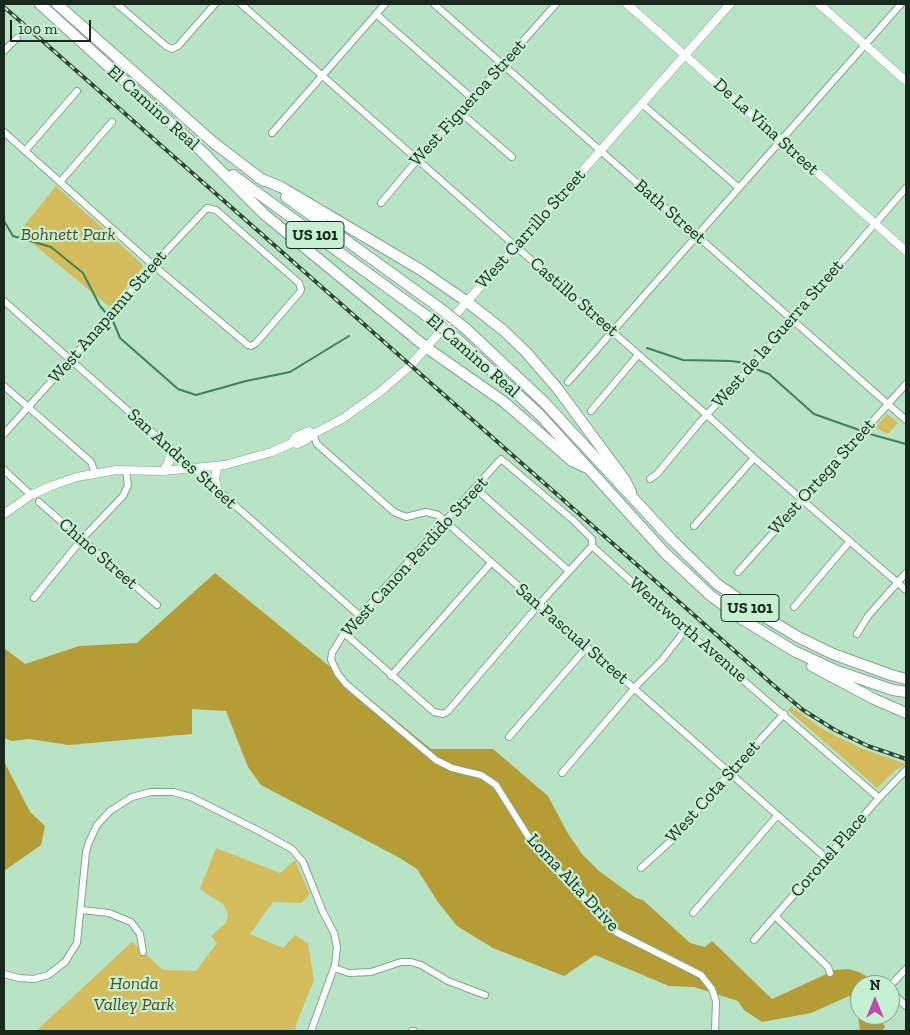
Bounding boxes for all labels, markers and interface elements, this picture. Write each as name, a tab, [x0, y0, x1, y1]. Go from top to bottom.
scale bar	[12, 10, 94, 42]
text: 100 m	[18, 20, 57, 38]
street label: West Figueroa Street	[405, 35, 531, 171]
street label: El Camino Real	[102, 61, 204, 155]
street label: De La Vina Street	[709, 74, 823, 180]
street label: West Carrillo Street	[471, 165, 591, 293]
street label: Bath Street	[630, 175, 710, 249]
road number: US 101	[286, 222, 344, 248]
park label: Bohnett Park	[20, 224, 116, 246]
street label: West Anapamu Street	[44, 246, 172, 388]
street label: Castillo Street	[525, 253, 623, 341]
street label: West de la Guerra Street	[708, 255, 848, 413]
street label: El Camino Real	[422, 310, 524, 402]
street label: San Andres Street	[123, 404, 241, 514]
street label: West Ortega Street	[764, 414, 880, 540]
street label: West Canon Perdido Street	[337, 472, 493, 642]
street label: Chino Street	[54, 514, 142, 594]
street label: Wentworth Avenue	[624, 573, 752, 687]
street label: San Pascual Street	[511, 579, 633, 689]
road number: US 101	[721, 594, 779, 622]
street label: West Cota Street	[661, 736, 765, 848]
street label: Coronel Place	[786, 808, 872, 902]
street label: Loma Alta Drive	[522, 830, 624, 936]
park label: Honda Valley Park	[93, 973, 175, 1016]
north arrow	[850, 975, 900, 1025]
text: N	[870, 977, 880, 994]

